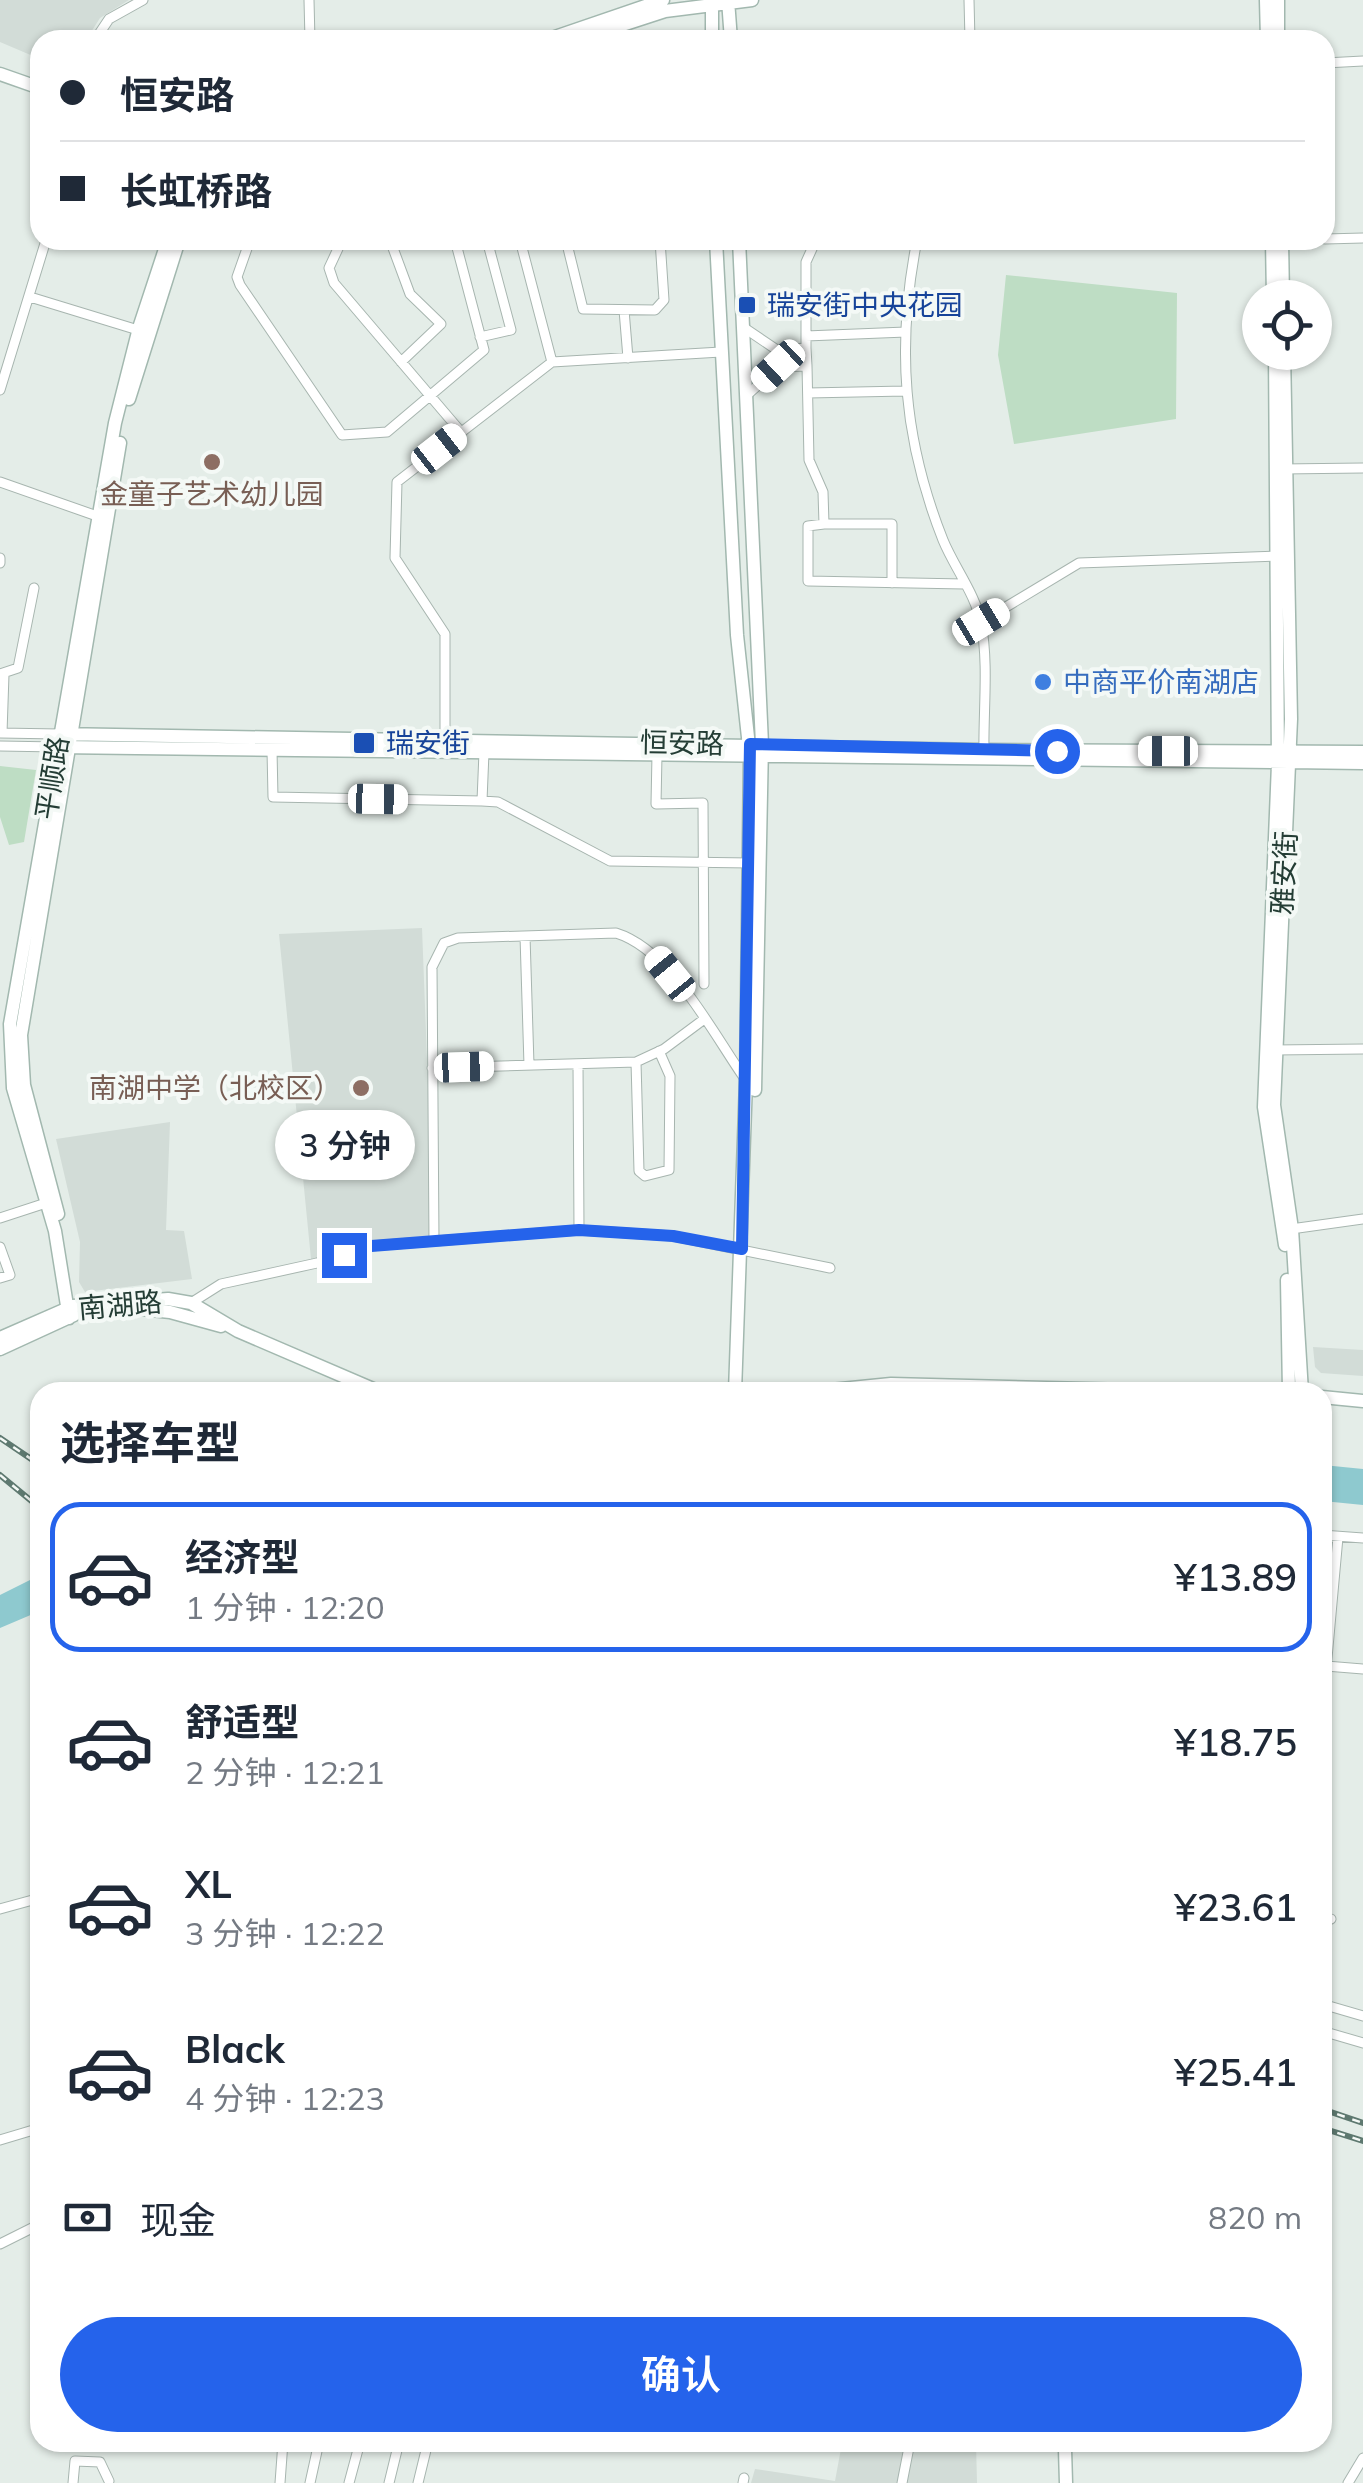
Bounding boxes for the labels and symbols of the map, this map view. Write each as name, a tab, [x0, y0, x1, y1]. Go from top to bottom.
place label: 瑞安街中央花园	[767, 287, 963, 322]
marker: 瑞安街中央花园	[736, 294, 758, 316]
car	[746, 335, 810, 397]
car	[406, 419, 472, 479]
marker: 金童子艺术幼儿园	[201, 451, 223, 473]
place label: 金童子艺术幼儿园	[100, 476, 324, 511]
car	[948, 594, 1014, 650]
place label: 中商平价南湖店	[1063, 664, 1259, 699]
marker: 中商平价南湖店	[1032, 671, 1054, 693]
street label: 恒安路	[640, 724, 724, 761]
place label: 瑞安街	[386, 725, 470, 760]
route start	[1035, 729, 1080, 774]
marker: 瑞安街	[351, 730, 377, 756]
street label: 平顺路	[28, 734, 75, 822]
car	[1138, 736, 1198, 766]
car	[348, 783, 408, 815]
street label: 雅安街	[1264, 830, 1303, 916]
car	[639, 941, 701, 1007]
car	[433, 1051, 495, 1083]
place label: 南湖中学（北校区）	[89, 1070, 341, 1105]
marker: 南湖中学（北校区）	[350, 1077, 372, 1099]
callout: 3 分钟	[274, 1110, 414, 1180]
route end	[322, 1233, 367, 1278]
street label: 南湖路	[77, 1283, 163, 1326]

